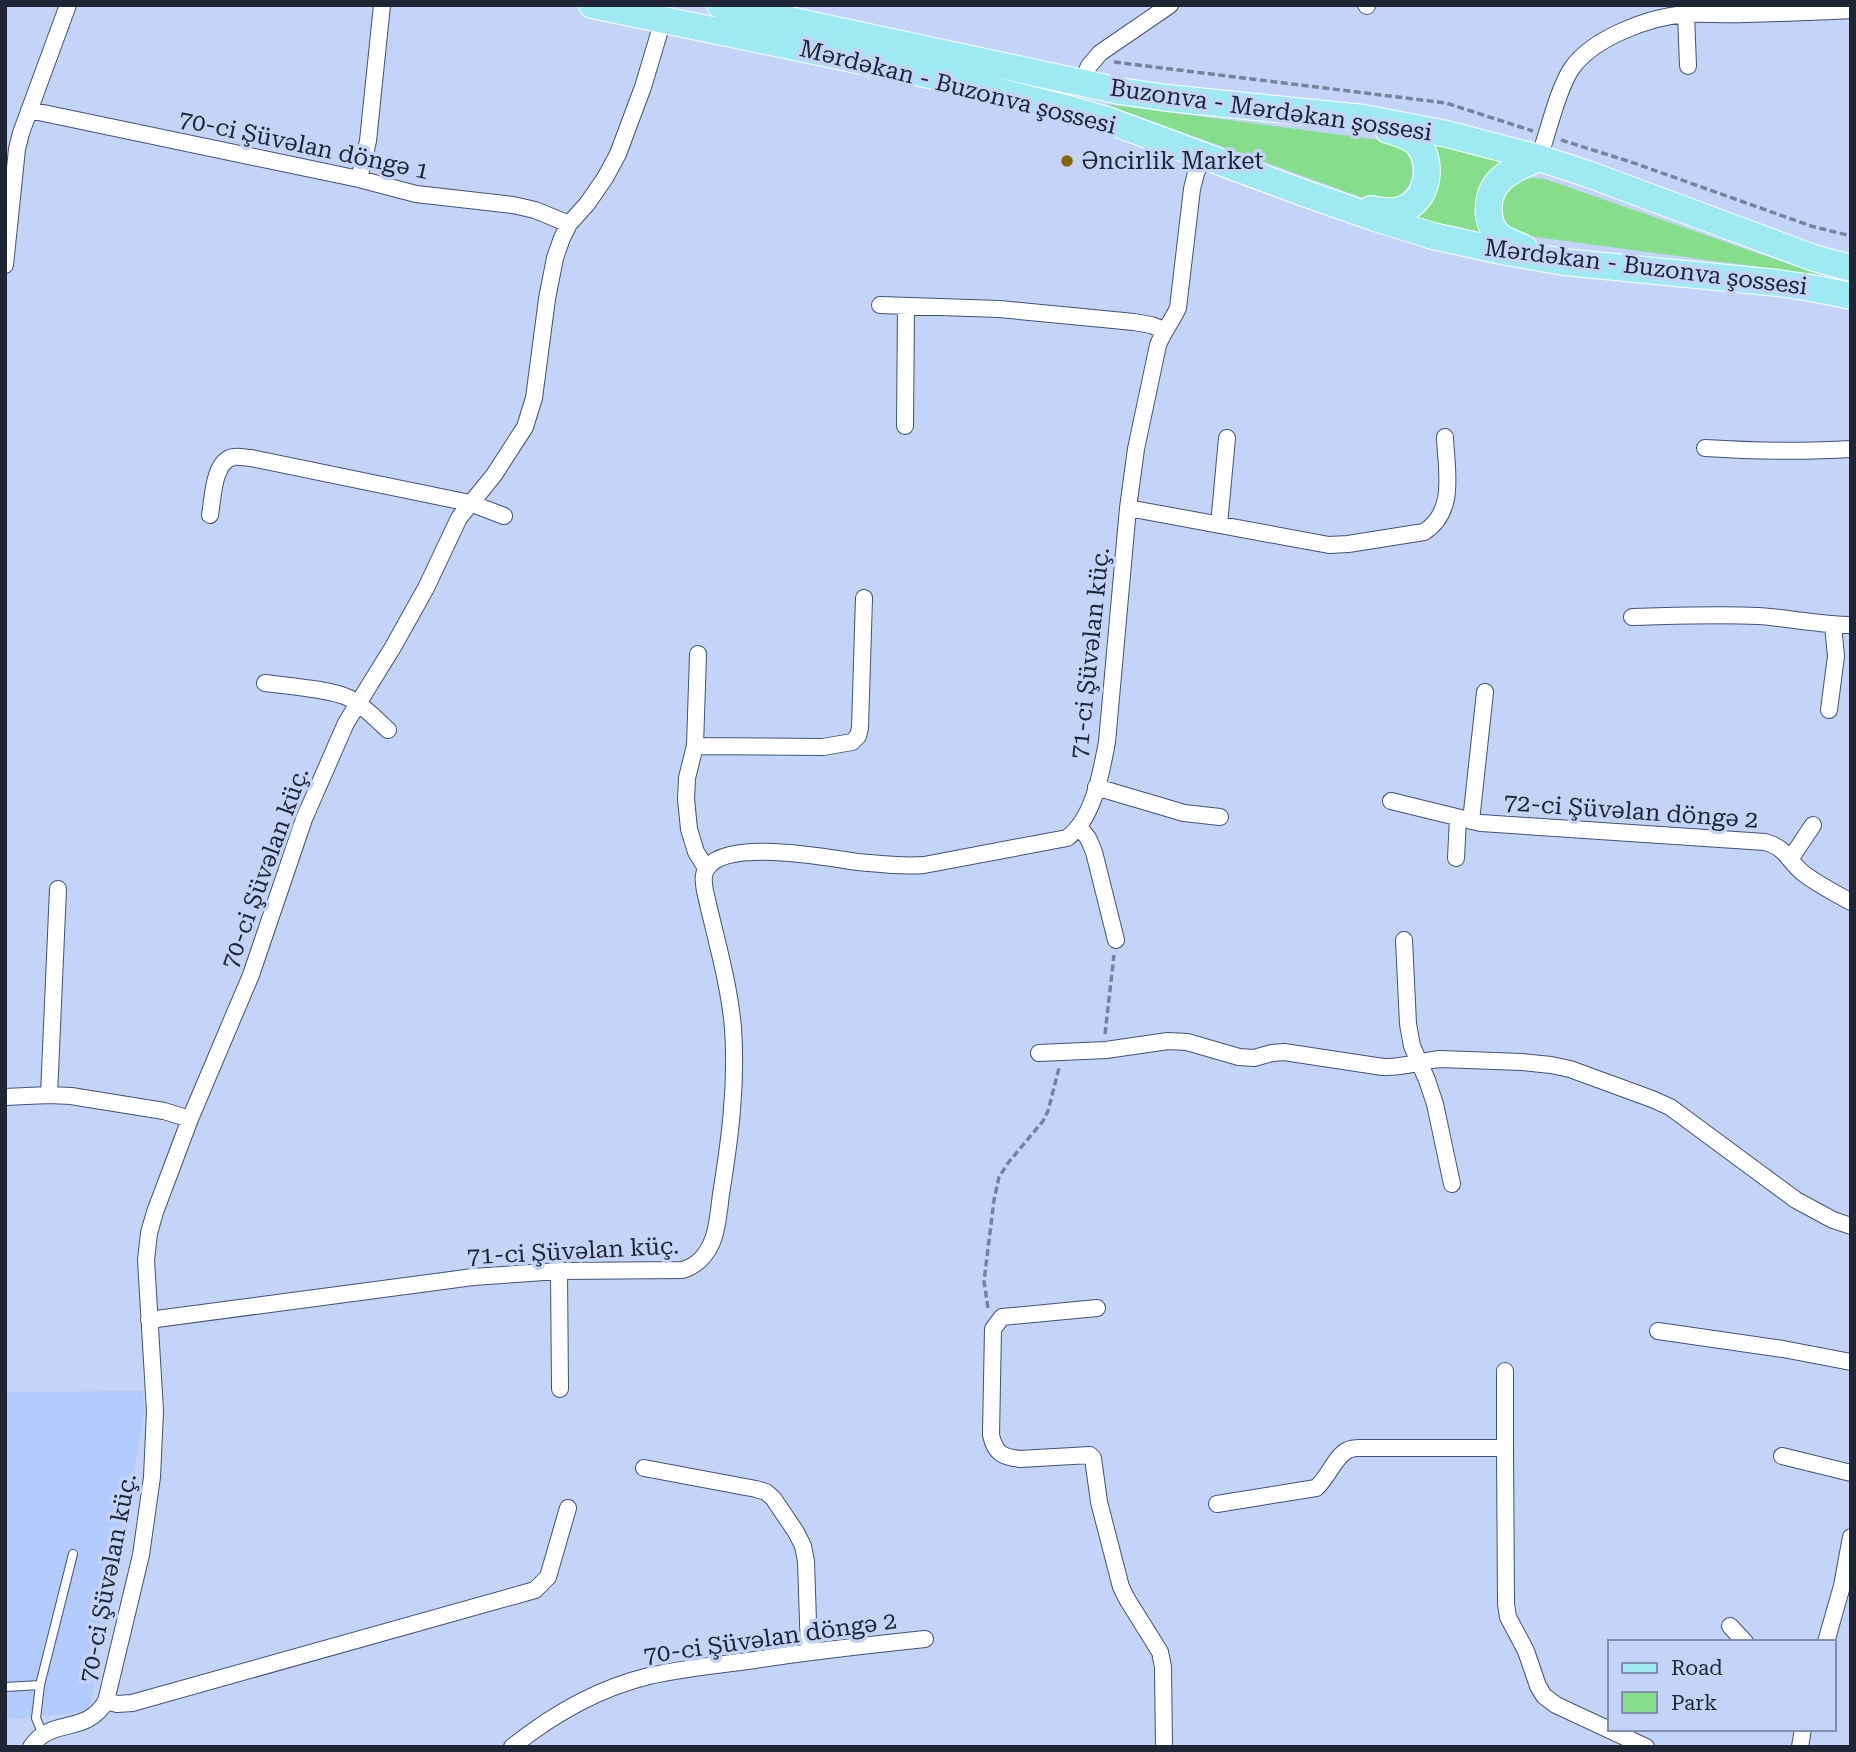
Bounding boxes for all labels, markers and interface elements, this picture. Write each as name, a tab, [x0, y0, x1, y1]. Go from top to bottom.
street label: Mərdəkan - Buzonva şossesi	[797, 34, 1119, 140]
street label: Buzonva - Mərdəkan şossesi	[1108, 74, 1434, 147]
street label: 70-ci Şüvəlan döngə 1	[176, 105, 432, 185]
place label: Əncirlik Market	[1081, 147, 1263, 175]
marker: Əncirlik Market	[1059, 153, 1075, 169]
street label: Mərdəkan - Buzonva şossesi	[1483, 233, 1809, 301]
street label: 71-ci Şüvəlan küç.	[1065, 546, 1115, 760]
street label: 70-ci Şüvəlan küç.	[215, 763, 315, 973]
street label: 72-ci Şüvəlan döngə 2	[1503, 788, 1759, 834]
street label: 71-ci Şüvəlan küç.	[466, 1231, 680, 1271]
street label: 70-ci Şüvəlan küç.	[74, 1471, 142, 1685]
street label: 70-ci Şüvəlan döngə 2	[642, 1606, 898, 1670]
legend	[1608, 1640, 1835, 1731]
text: Road	[1671, 1656, 1723, 1680]
text: Park	[1671, 1691, 1717, 1715]

